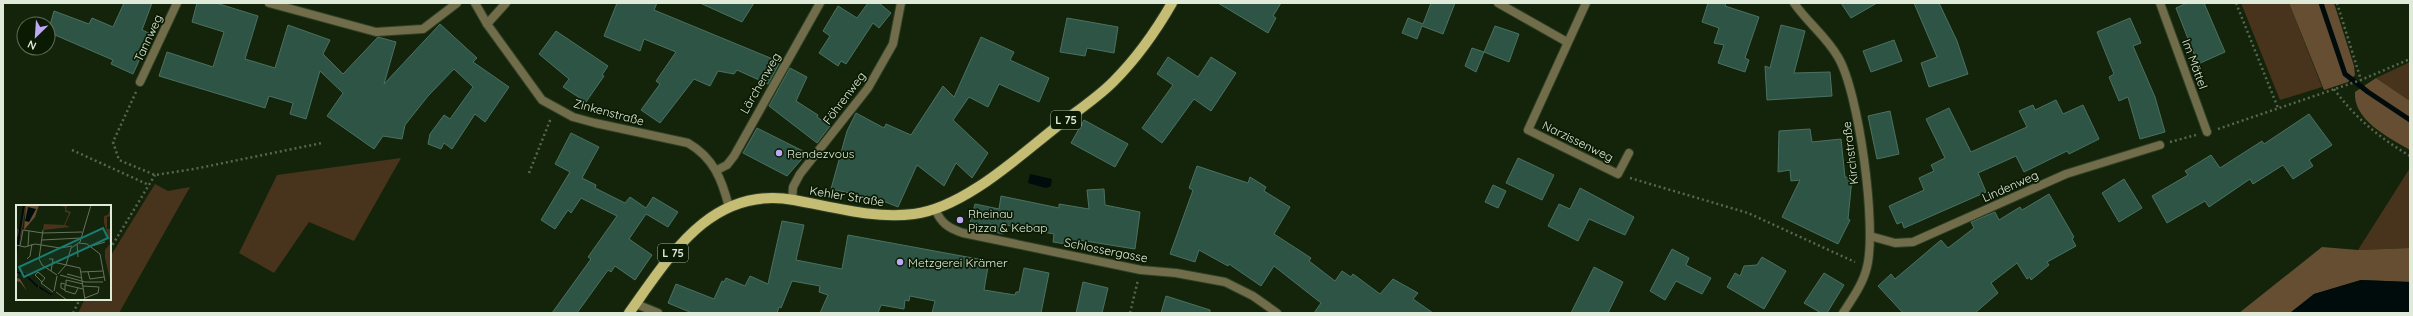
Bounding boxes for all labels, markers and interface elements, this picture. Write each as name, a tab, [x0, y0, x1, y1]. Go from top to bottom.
street label: Tannweg	[131, 12, 165, 64]
north arrow	[16, 16, 56, 56]
text: N	[25, 37, 38, 53]
street label: Im Mättel	[2179, 37, 2211, 91]
street label: Lärchenweg	[737, 50, 783, 116]
street label: Föhrenweg	[819, 69, 869, 127]
street label: Zinkenstraße	[572, 95, 646, 129]
road number: L 75	[1051, 111, 1081, 129]
street label: Narzissenweg	[1540, 117, 1616, 165]
street label: Kirchstraße	[1839, 120, 1861, 185]
place label: Rendezvous	[787, 146, 855, 161]
marker: Rendezvous	[774, 148, 784, 158]
street label: Lindenweg	[1979, 167, 2041, 205]
street label: Kehler Straße	[809, 183, 886, 209]
inset map	[16, 205, 111, 300]
place label: Rheinau Pizza & Kebap	[968, 206, 1048, 235]
marker: Rheinau Pizza & Kebap	[955, 215, 965, 225]
street label: Schlossergasse	[1063, 235, 1149, 266]
road number: L 75	[658, 244, 688, 262]
place label: Metzgerei Krämer	[908, 255, 1008, 270]
marker: Metzgerei Krämer	[895, 257, 905, 267]

